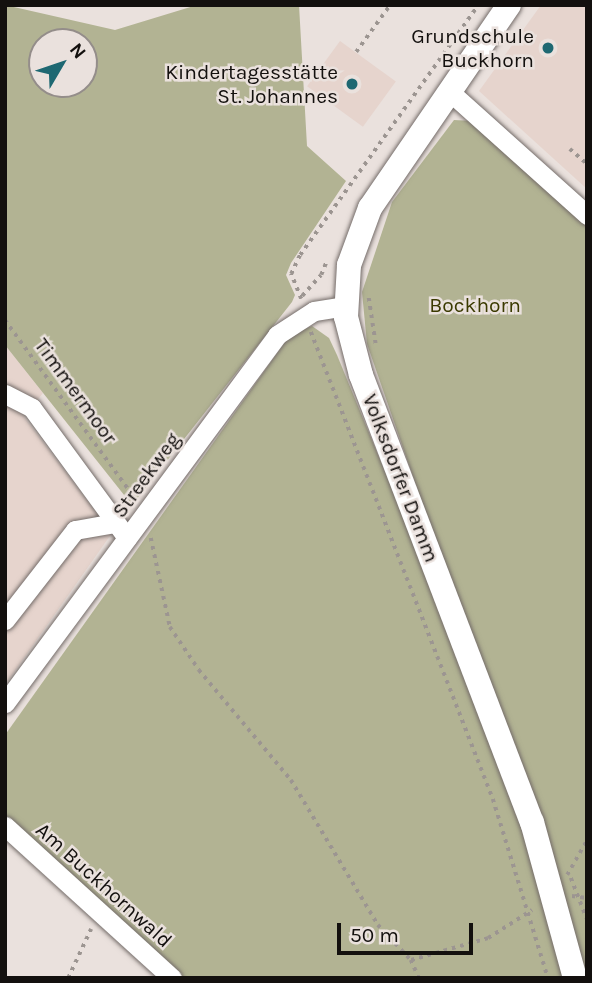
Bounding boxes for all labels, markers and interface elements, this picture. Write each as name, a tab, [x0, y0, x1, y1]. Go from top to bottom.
place label: Grundschule Buckhorn	[411, 23, 534, 73]
north arrow	[28, 28, 98, 98]
text: N	[65, 39, 91, 63]
marker: Grundschule Buckhorn	[540, 40, 556, 56]
place label: Kindertagesstätte St. Johannes	[165, 59, 338, 109]
marker: Kindertagesstätte St. Johannes	[344, 76, 360, 92]
park label: Bockhorn	[429, 292, 521, 318]
street label: Timmermoor	[29, 333, 123, 449]
street label: Volksdorfer Damm	[357, 390, 445, 566]
street label: Streekweg	[107, 427, 185, 523]
street label: Am Buckhornwald	[31, 817, 177, 953]
scale bar	[340, 909, 476, 953]
text: 50 m	[350, 923, 399, 947]

